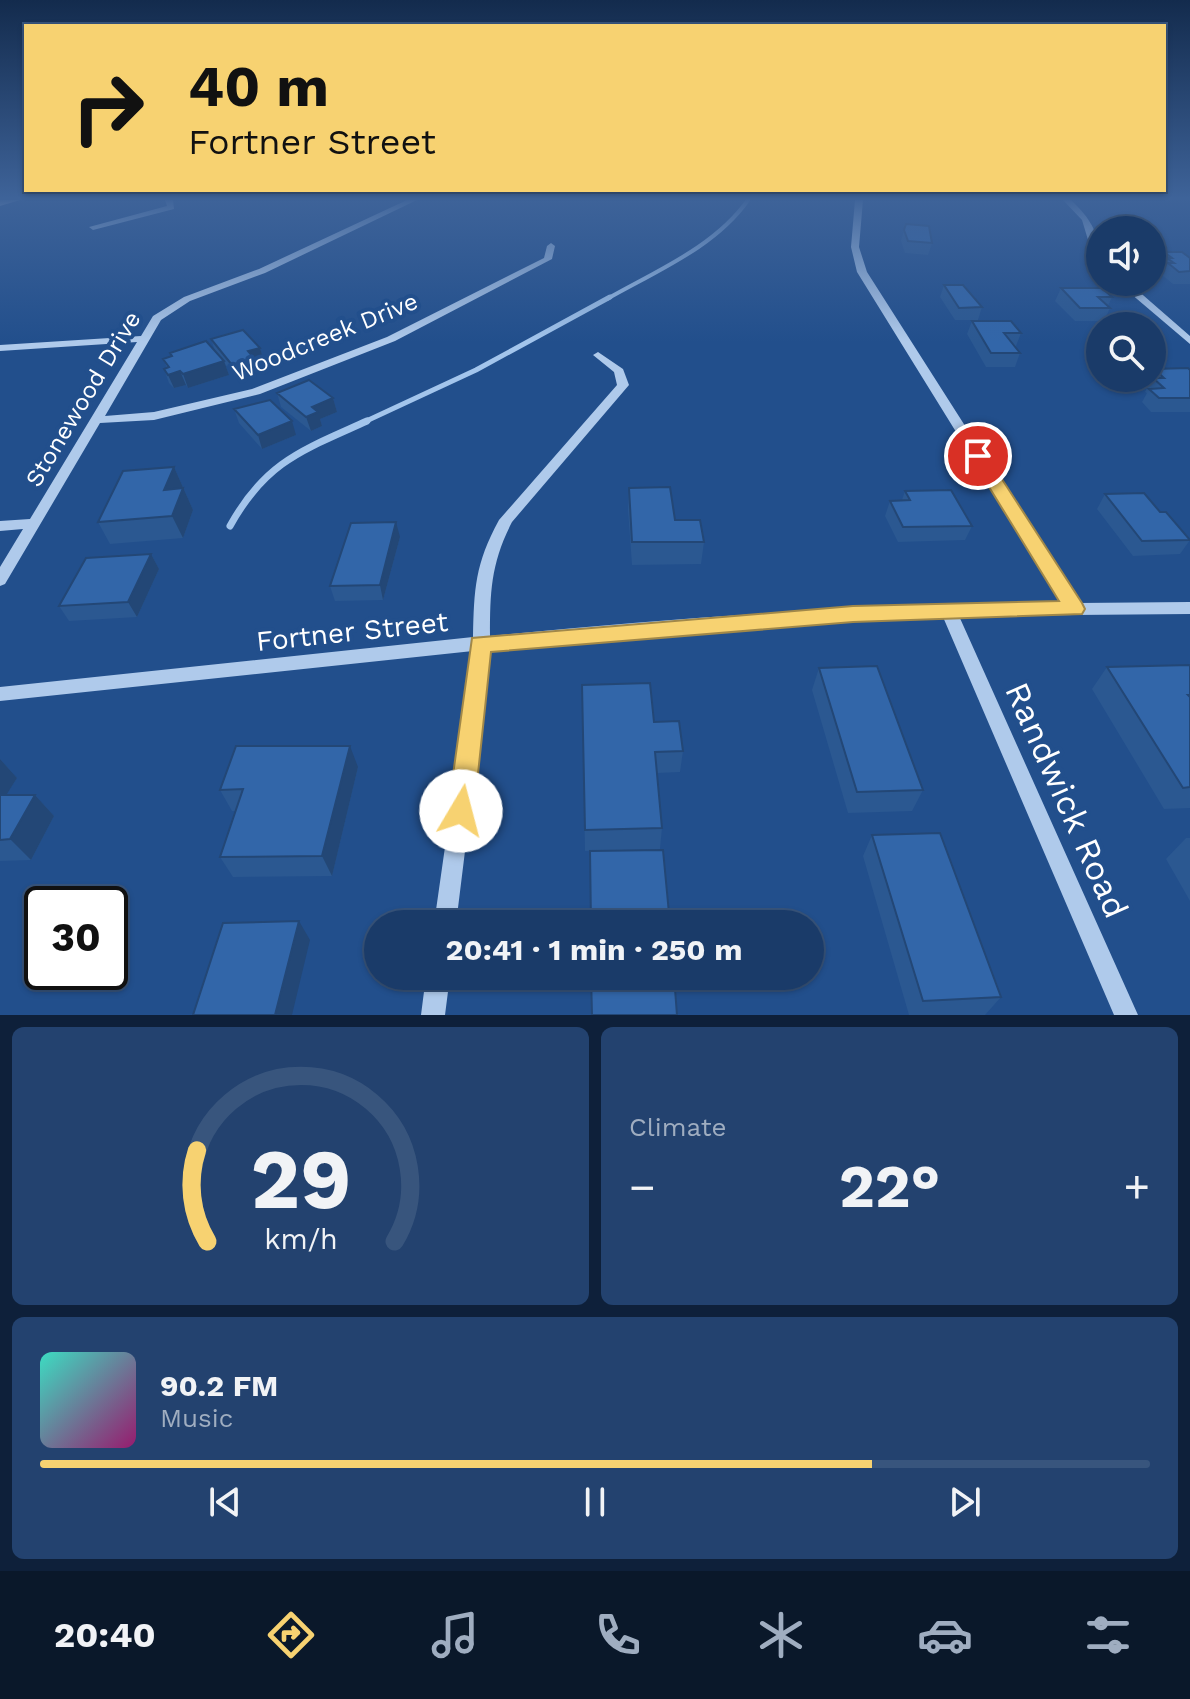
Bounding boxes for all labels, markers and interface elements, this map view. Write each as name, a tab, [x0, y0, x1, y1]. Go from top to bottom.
text: 40 m	[188, 54, 329, 120]
icon: right	[56, 56, 160, 160]
text: Fortner Street	[188, 121, 436, 163]
map controls	[1086, 216, 1166, 392]
button: sound	[1086, 216, 1166, 296]
street label: Woodcreek Drive	[228, 287, 422, 387]
street label: Stonewood Drive	[20, 306, 146, 492]
button: search	[1086, 312, 1166, 392]
pin	[944, 422, 1012, 490]
icon: arrive	[956, 434, 1000, 478]
street label: Fortner Street	[254, 605, 450, 658]
street label: Randwick Road	[997, 676, 1137, 924]
position arrow	[419, 769, 503, 853]
speed limit sign: 30	[24, 886, 128, 990]
text: 20:41 · 1 min · 250 m	[446, 932, 742, 967]
text: Climate	[629, 1112, 727, 1142]
text: 29	[250, 1131, 351, 1228]
text: 22°	[839, 1151, 940, 1222]
text: −	[629, 1161, 656, 1213]
text: +	[1123, 1161, 1150, 1213]
text: km/h	[264, 1222, 337, 1256]
text: 90.2 FM	[160, 1368, 278, 1403]
text: Music	[160, 1403, 233, 1433]
icon: previous	[203, 1480, 247, 1524]
icon: pause	[573, 1480, 617, 1524]
icon: next	[943, 1480, 987, 1524]
icon: directions	[263, 1607, 319, 1663]
icon: music	[427, 1607, 483, 1663]
icon: phone	[590, 1607, 646, 1663]
icon: climate	[753, 1607, 809, 1663]
icon: car	[917, 1607, 973, 1663]
icon: filters	[1080, 1607, 1136, 1663]
text: 20:40	[54, 1614, 156, 1656]

